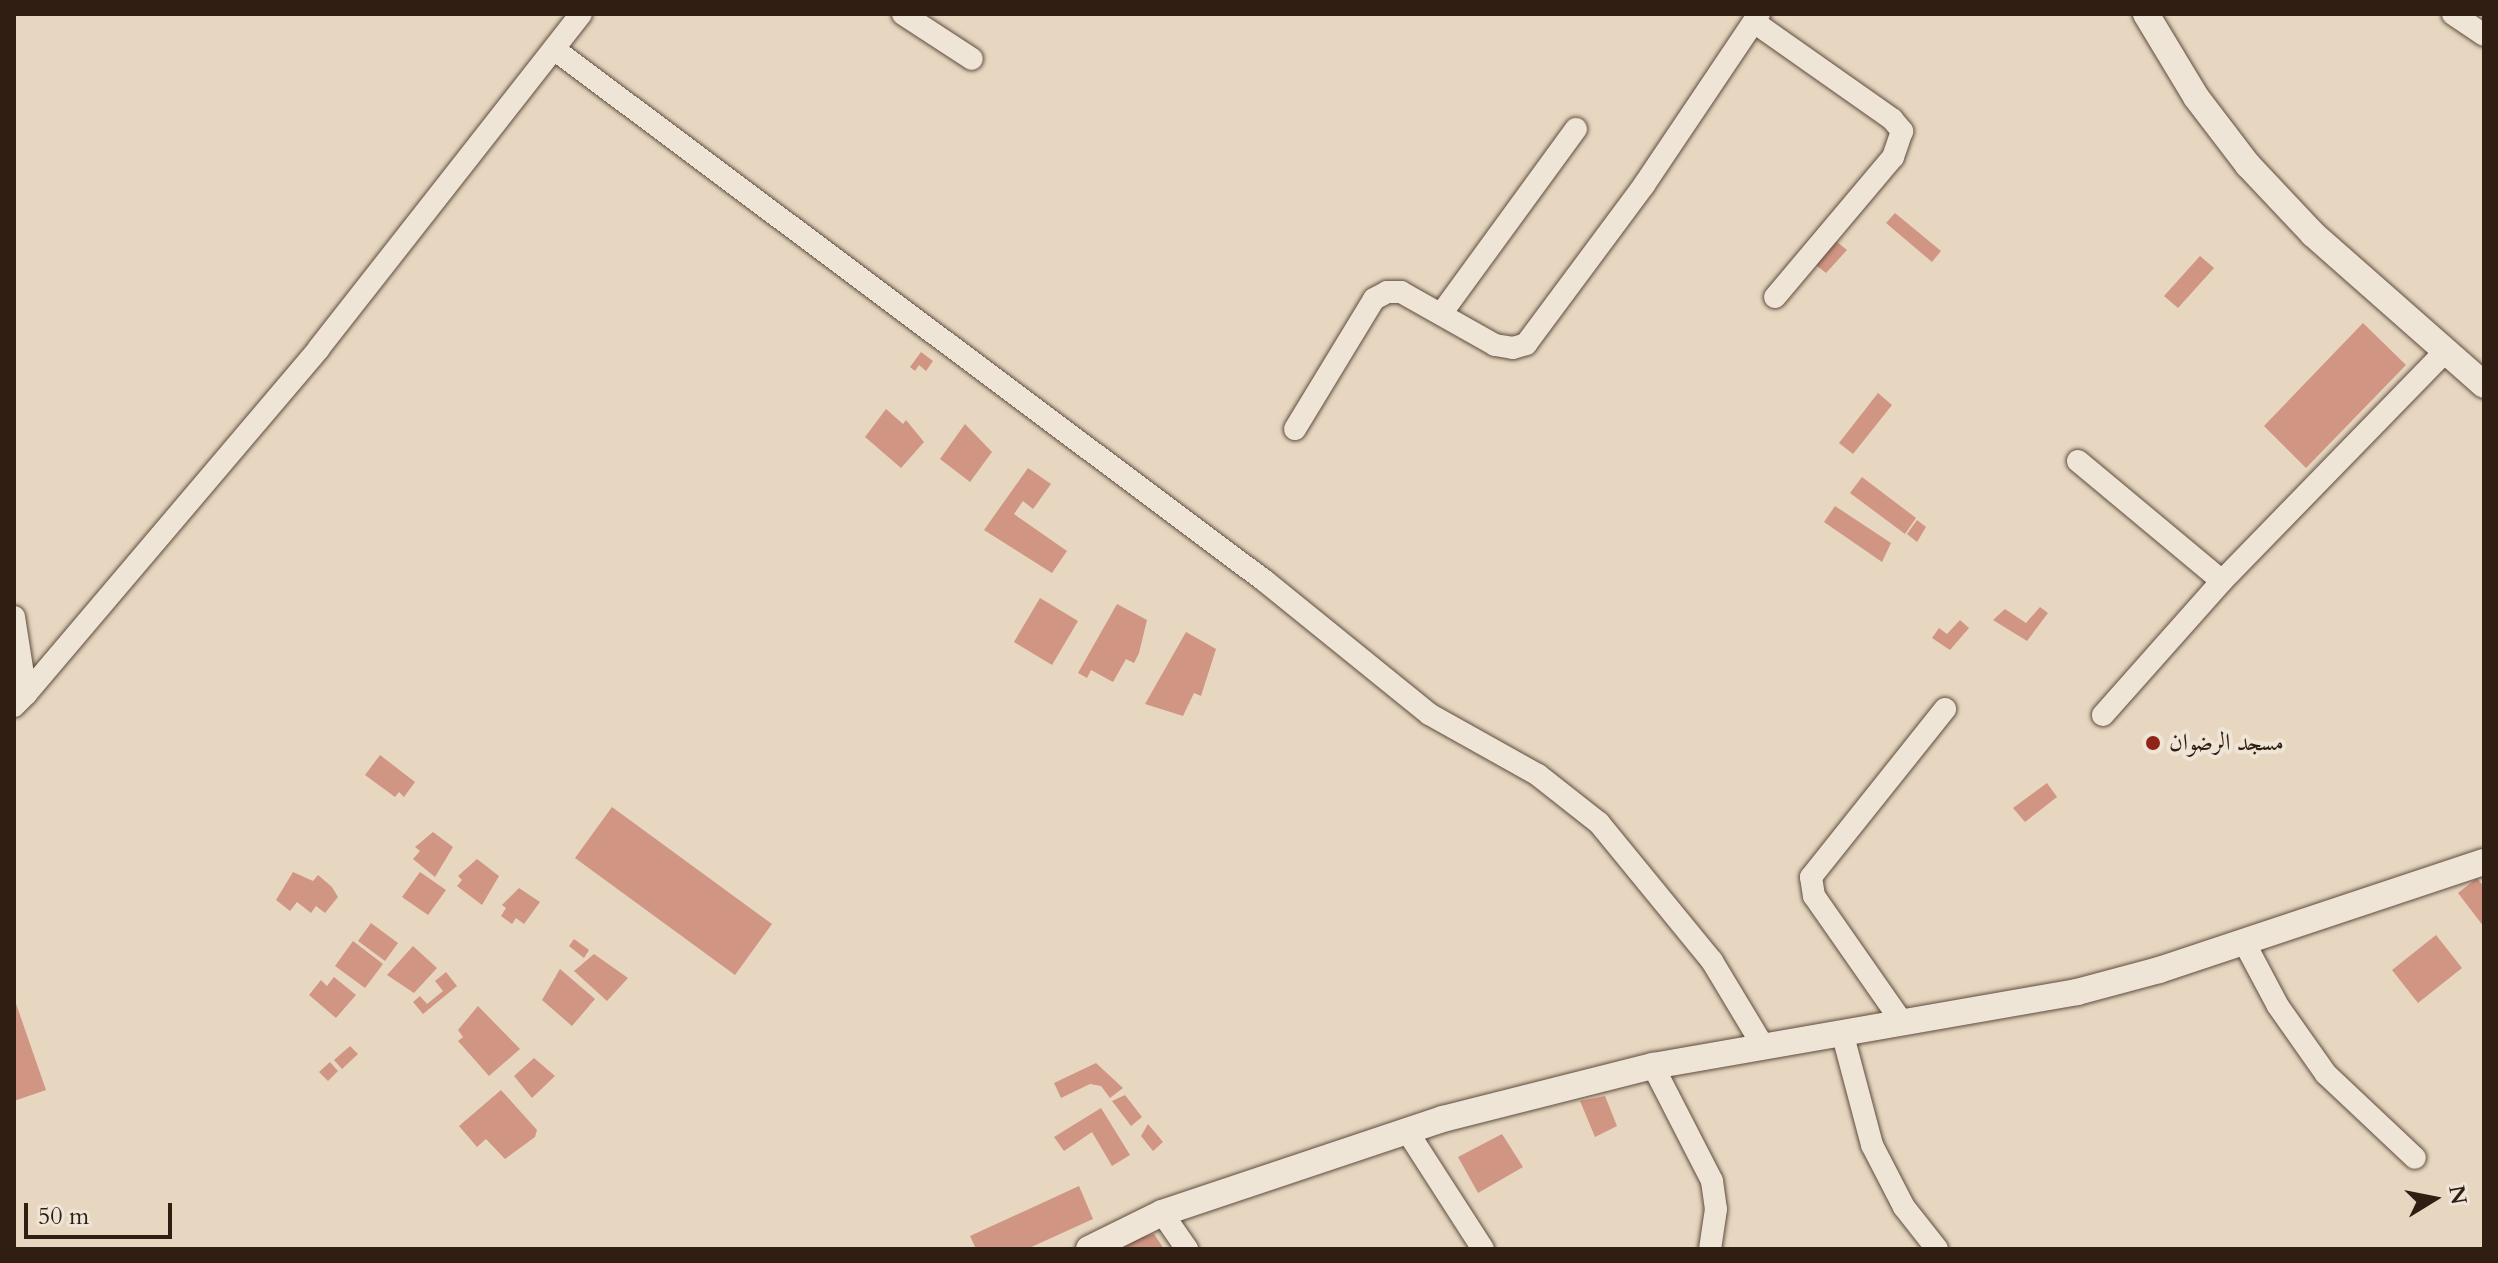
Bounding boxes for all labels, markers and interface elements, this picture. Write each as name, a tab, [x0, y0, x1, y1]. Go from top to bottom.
place label: مسجد الرضوان	[2169, 729, 2284, 757]
marker: مسجد الرضوان	[2144, 734, 2162, 752]
north arrow	[2394, 1159, 2474, 1239]
text: N	[2441, 1183, 2474, 1207]
scale bar	[28, 1187, 176, 1237]
text: 50 m	[38, 1200, 89, 1233]

